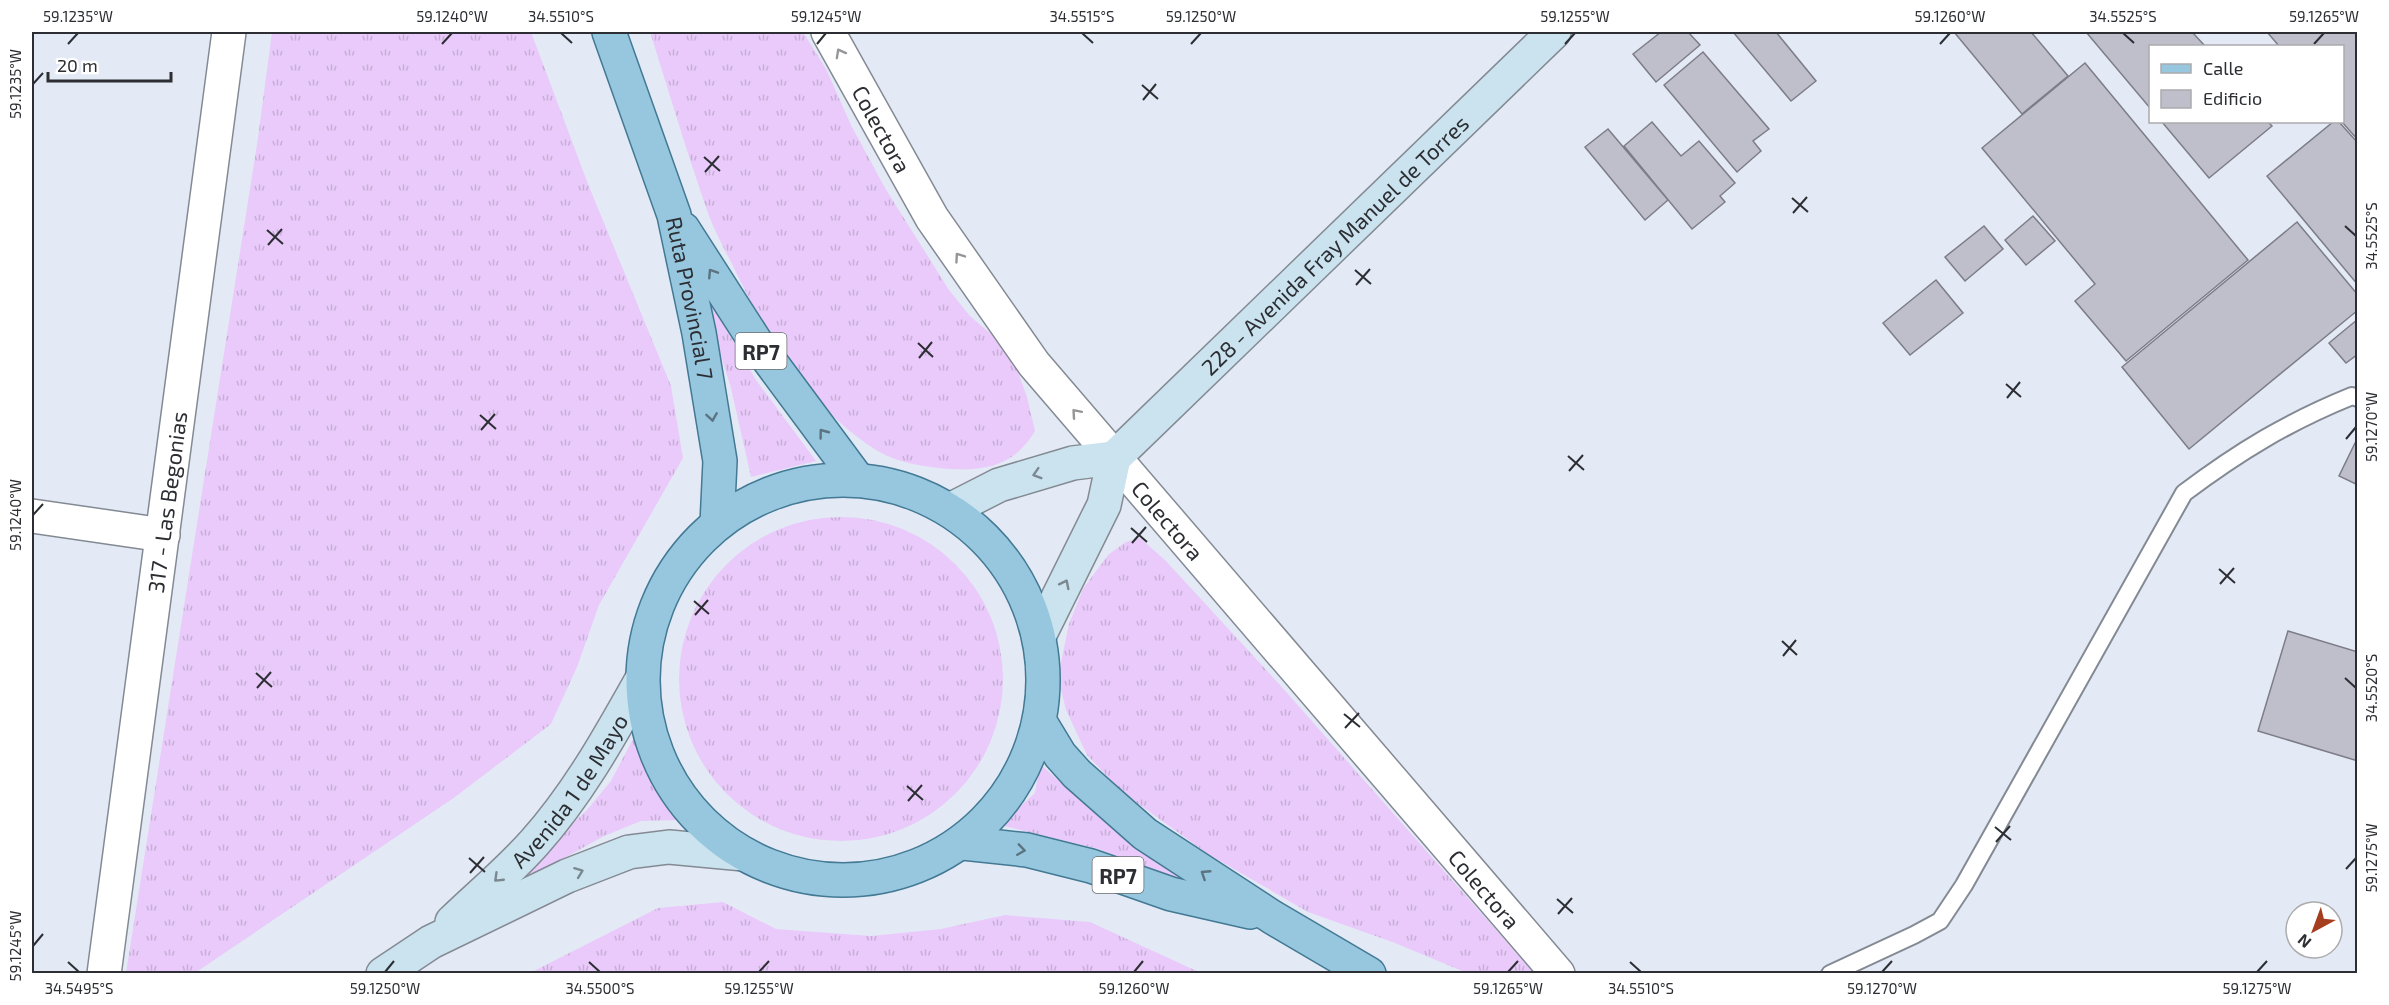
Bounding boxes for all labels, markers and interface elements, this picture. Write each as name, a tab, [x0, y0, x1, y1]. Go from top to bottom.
text: 59.1235°W	[43, 7, 113, 25]
text: 59.1240°W	[416, 7, 488, 25]
text: 34.5510°S	[528, 7, 594, 25]
text: 59.1245°W	[791, 7, 861, 25]
text: 34.5515°S	[1050, 7, 1114, 25]
text: 59.1250°W	[1166, 7, 1236, 25]
text: 59.1255°W	[1540, 7, 1610, 25]
text: 59.1260°W	[1914, 7, 1986, 25]
text: 34.5525°S	[2089, 7, 2157, 25]
text: 59.1265°W	[2289, 7, 2359, 25]
scale bar	[48, 45, 171, 83]
legend	[2149, 45, 2344, 123]
one-way arrow	[836, 48, 847, 59]
text: 59.1235°W	[6, 49, 24, 119]
text: 20 m	[57, 54, 98, 76]
text: Calle	[2203, 57, 2244, 79]
street label: Colectora	[847, 81, 917, 177]
text: Edificio	[2203, 87, 2262, 109]
street label: 228 - Avenida Fray Manuel de Torres	[1195, 110, 1473, 380]
text: 34.5525°S	[2362, 202, 2380, 270]
street label: Ruta Provincial 7	[662, 214, 719, 382]
one-way arrow	[955, 253, 966, 264]
one-way arrow	[707, 269, 719, 279]
road number: RP7	[736, 333, 786, 369]
text: 59.1270°W	[2362, 392, 2380, 462]
one-way arrow	[1072, 409, 1083, 420]
street label: 317 - Las Begonias	[142, 410, 192, 595]
one-way arrow	[706, 412, 718, 422]
one-way arrow	[819, 429, 830, 440]
one-way arrow	[1032, 467, 1043, 479]
street label: Colectora	[1127, 475, 1209, 565]
text: 59.1240°W	[6, 479, 24, 551]
one-way arrow	[1058, 580, 1069, 590]
text: 34.5520°S	[2362, 654, 2380, 722]
street label: Avenida 1 de Mayo	[505, 709, 633, 873]
text: 59.1275°W	[2362, 823, 2380, 893]
one-way arrow	[1016, 843, 1025, 855]
street label: Colectora	[1444, 844, 1526, 934]
road number: RP7	[1092, 857, 1144, 893]
one-way arrow	[573, 866, 583, 879]
one-way arrow	[1201, 869, 1211, 881]
one-way arrow	[494, 871, 504, 882]
north arrow	[2284, 900, 2344, 960]
text: 59.1245°W	[6, 911, 24, 981]
text: N	[2293, 931, 2314, 953]
text: 34.5495°S	[45, 979, 113, 997]
text: 59.1250°W	[350, 979, 420, 997]
text: 34.5500°S	[565, 979, 635, 997]
text: 59.1255°W	[724, 979, 794, 997]
text: 59.1260°W	[1098, 979, 1170, 997]
text: 59.1265°W	[1473, 979, 1543, 997]
text: 34.5510°S	[1608, 979, 1674, 997]
text: 59.1270°W	[1847, 979, 1917, 997]
text: 59.1275°W	[2222, 979, 2292, 997]

